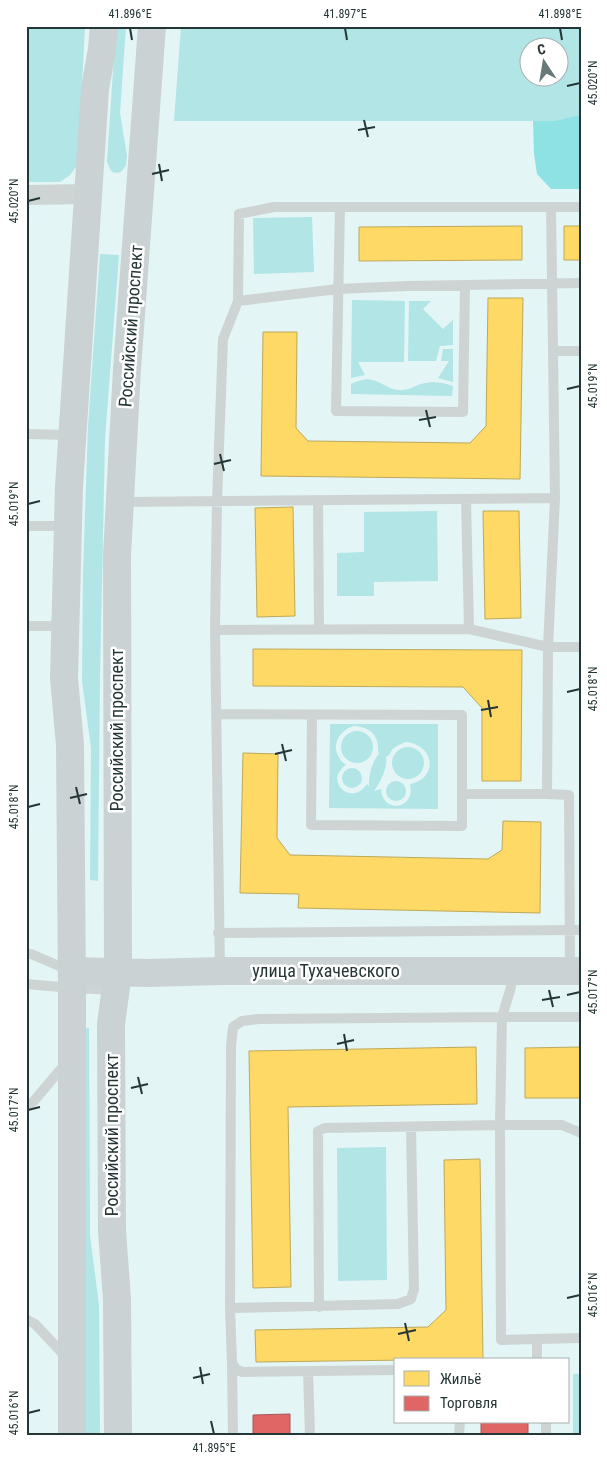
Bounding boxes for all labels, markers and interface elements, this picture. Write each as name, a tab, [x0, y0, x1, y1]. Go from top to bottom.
text: 41.896°E	[108, 7, 152, 21]
text: 41.897°E	[323, 7, 367, 21]
text: 41.898°E	[538, 7, 582, 21]
north arrow	[520, 38, 570, 88]
text: С	[536, 41, 547, 58]
text: 45.020°N	[586, 61, 600, 105]
text: 45.020°N	[7, 179, 21, 223]
street label: Российский проспект	[114, 244, 147, 408]
text: 45.019°N	[586, 364, 600, 408]
text: 45.019°N	[7, 482, 21, 526]
street label: Российский проспект	[106, 648, 127, 811]
text: 45.018°N	[586, 667, 600, 711]
text: 45.018°N	[7, 785, 21, 829]
street label: улица Тухачевского	[252, 960, 400, 981]
text: 45.017°N	[586, 970, 600, 1014]
street label: Российский проспект	[101, 1053, 122, 1216]
text: 45.017°N	[7, 1088, 21, 1132]
text: 45.016°N	[586, 1273, 600, 1317]
legend	[394, 1358, 570, 1424]
text: Жильё	[440, 1370, 481, 1388]
text: 45.016°N	[7, 1391, 21, 1435]
text: Торговля	[440, 1394, 497, 1412]
text: 41.895°E	[192, 1441, 236, 1455]

